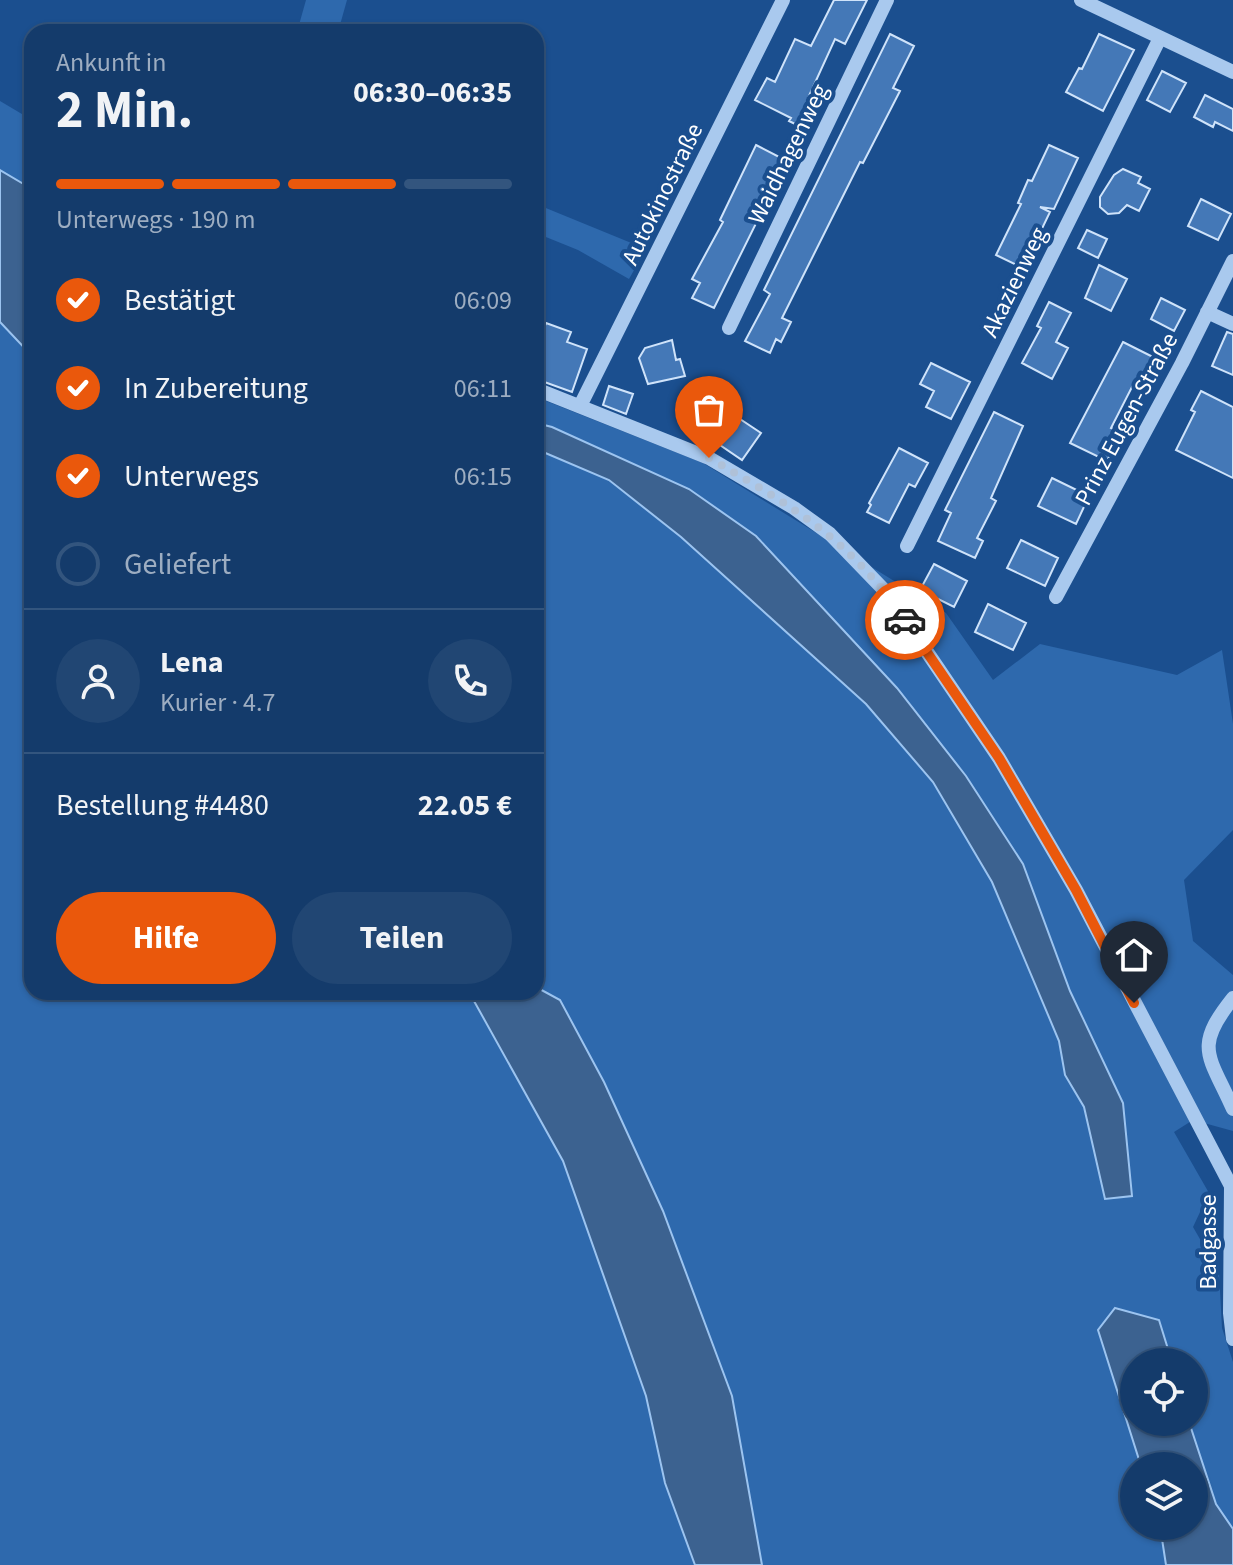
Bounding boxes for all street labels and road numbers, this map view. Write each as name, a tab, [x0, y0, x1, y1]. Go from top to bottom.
street label: Waidhagenweg	[739, 78, 838, 231]
street label: Autokinostraße	[613, 117, 712, 271]
street label: Akazienweg	[973, 221, 1056, 343]
street label: Prinz Eugen-Straße	[1066, 326, 1187, 512]
street label: Badgasse	[1191, 1194, 1226, 1290]

